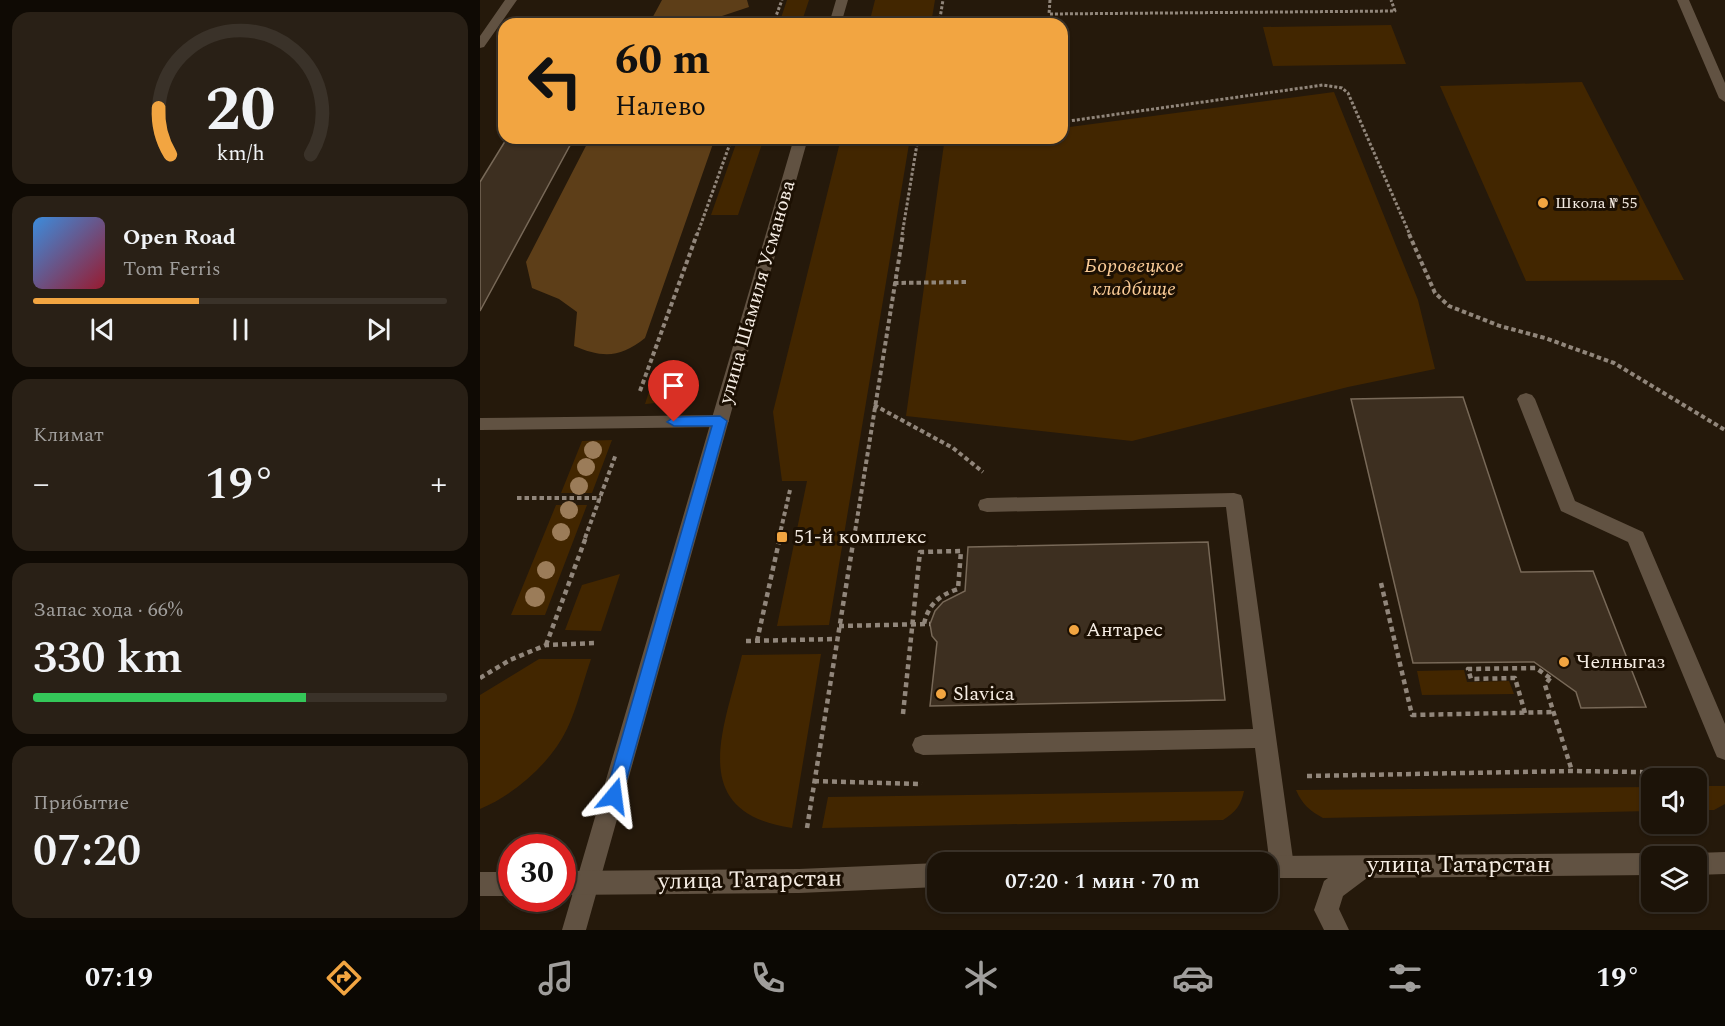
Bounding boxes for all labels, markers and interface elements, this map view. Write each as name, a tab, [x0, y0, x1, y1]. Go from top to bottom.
text: 60 m	[615, 29, 710, 92]
icon: left	[516, 42, 594, 120]
text: 20	[205, 63, 275, 158]
text: Налево	[615, 86, 706, 128]
text: km/h	[216, 137, 264, 170]
street label: улица Шамиля Усманова	[710, 176, 803, 408]
place label: Школа № 55	[1555, 191, 1638, 215]
marker: Школа № 55	[1536, 196, 1550, 210]
text: Open Road	[123, 221, 236, 254]
park label: Боровецкое кладбище	[1084, 251, 1184, 304]
text: Tom Ferris	[123, 254, 221, 284]
icon: previous	[86, 313, 119, 346]
icon: pause	[224, 313, 257, 346]
icon: next	[362, 313, 395, 346]
pin	[648, 360, 699, 422]
icon: arrive	[657, 369, 690, 402]
text: Климат	[33, 420, 104, 450]
text: 19°	[205, 450, 275, 519]
text: −	[33, 459, 50, 509]
text: +	[431, 459, 447, 509]
place label: 51-й комплекс	[794, 522, 927, 552]
marker: 51-й комплекс	[775, 530, 789, 544]
text: Запас хода · 66%	[33, 595, 183, 625]
place label: Антарес	[1086, 615, 1163, 645]
marker: Антарес	[1067, 623, 1081, 637]
text: 330 km	[33, 624, 183, 693]
place label: Челныгаз	[1576, 647, 1665, 677]
marker: Челныгаз	[1557, 655, 1571, 669]
place label: Slavica	[953, 679, 1015, 709]
marker: Slavica	[934, 687, 948, 701]
position arrow	[582, 764, 646, 828]
map controls	[1641, 768, 1707, 912]
button: sound	[1641, 768, 1707, 834]
text: Прибытие	[33, 788, 129, 818]
text: 07:20	[33, 817, 141, 886]
speed limit sign: 30	[498, 834, 576, 912]
button: layers	[1641, 846, 1707, 912]
street label: улица Татарстан	[1366, 847, 1551, 883]
street label: улица Татарстан	[657, 860, 842, 900]
text: 07:20 · 1 мин · 70 m	[1005, 865, 1200, 898]
text: 07:19	[85, 957, 153, 999]
icon: directions	[323, 957, 365, 999]
icon: music	[535, 957, 577, 999]
icon: phone	[747, 957, 789, 999]
icon: climate	[960, 957, 1002, 999]
icon: car	[1172, 957, 1214, 999]
icon: filters	[1384, 957, 1426, 999]
text: 19°	[1596, 957, 1640, 999]

